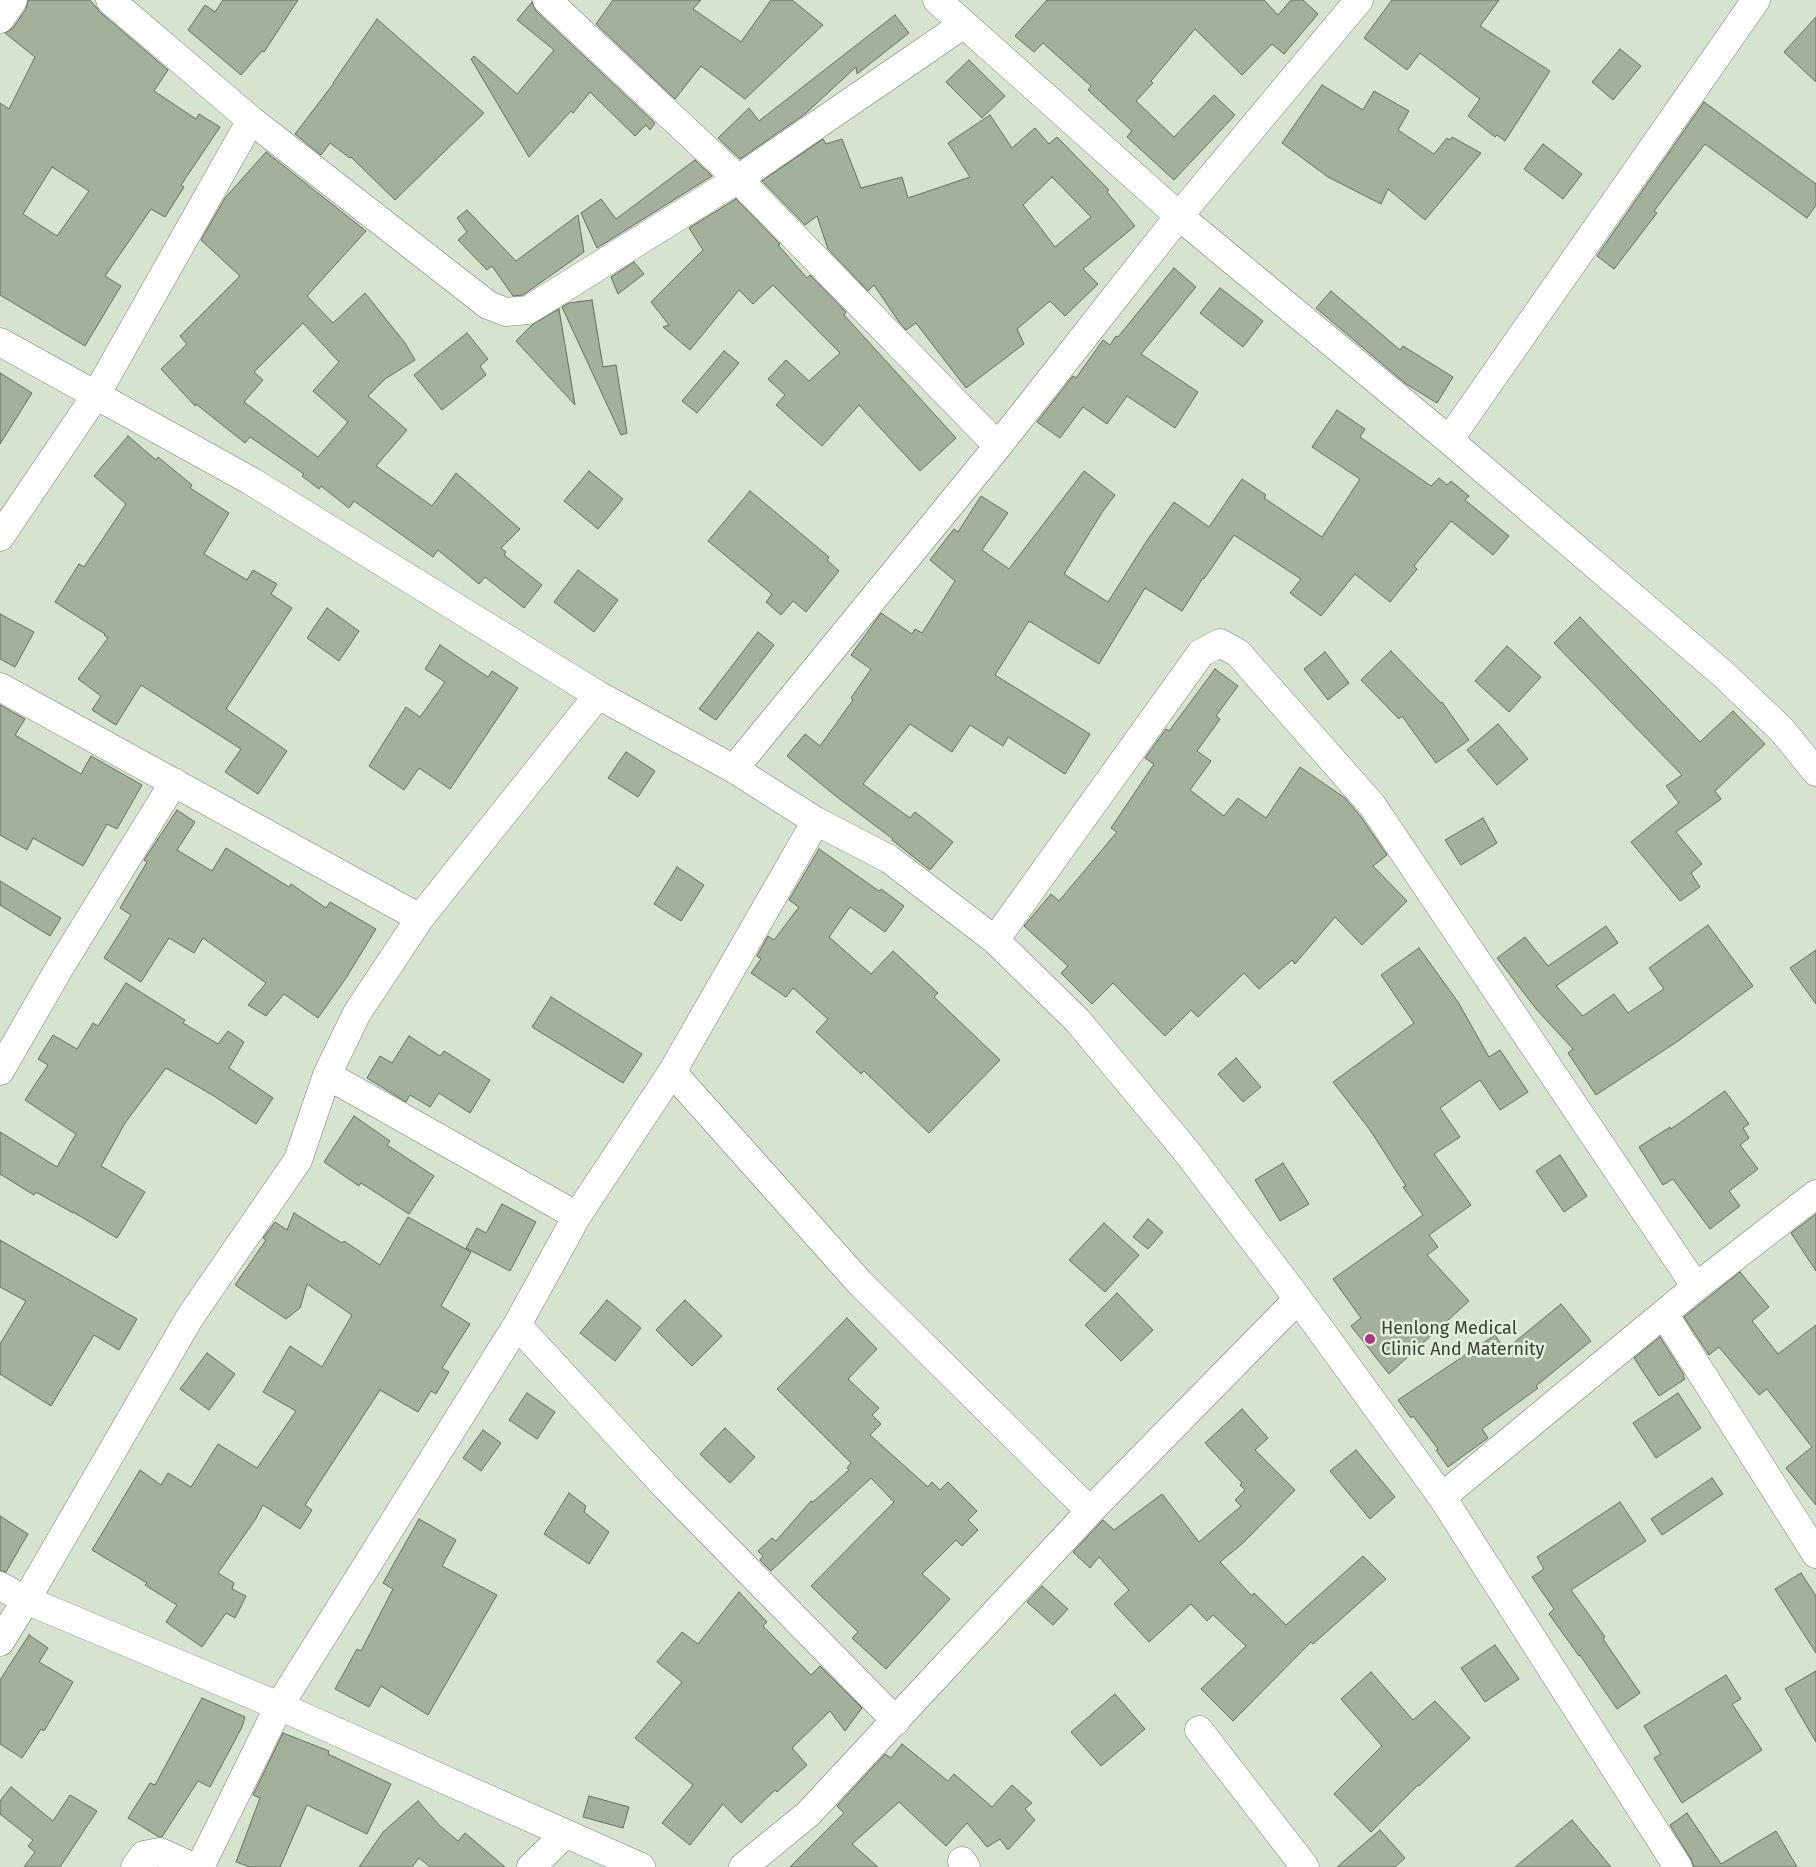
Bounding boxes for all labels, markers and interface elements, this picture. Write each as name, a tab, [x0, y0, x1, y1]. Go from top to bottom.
place label: Henlong Medical Clinic And Maternity	[1381, 1318, 1544, 1360]
marker: Henlong Medical Clinic And Maternity	[1363, 1332, 1377, 1346]

